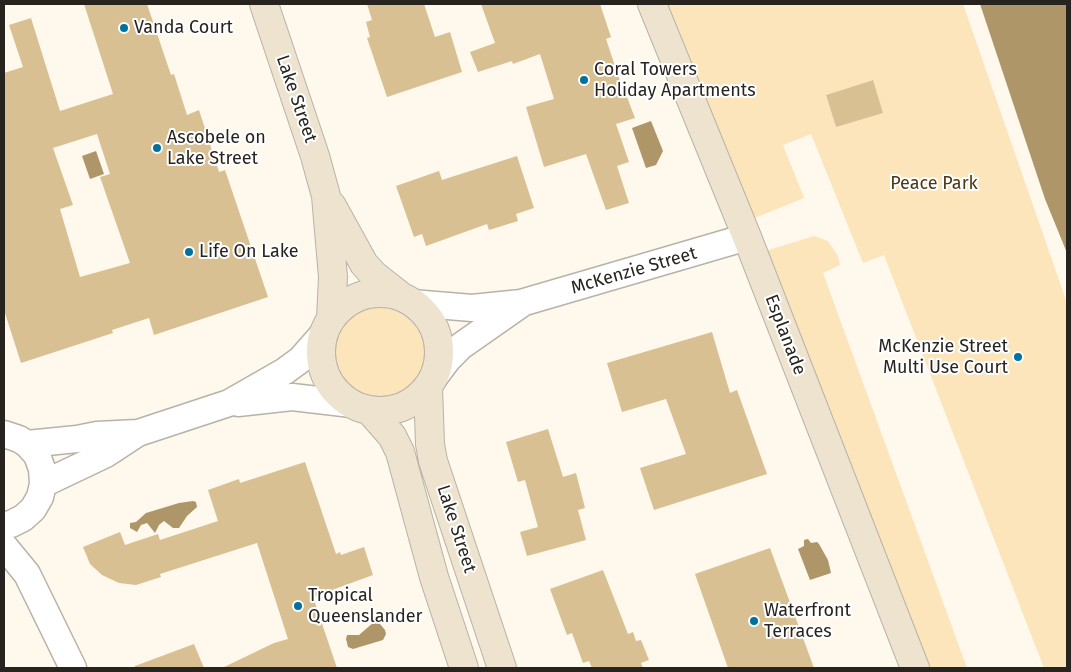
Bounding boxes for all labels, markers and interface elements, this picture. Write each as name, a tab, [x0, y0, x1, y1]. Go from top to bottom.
place label: Vanda Court	[134, 17, 233, 39]
marker: Vanda Court	[118, 22, 130, 34]
street label: Lake Street	[271, 52, 321, 146]
place label: Coral Towers Holiday Apartments	[594, 59, 756, 102]
marker: Coral Towers Holiday Apartments	[578, 74, 590, 86]
place label: Ascobele on Lake Street	[167, 127, 266, 170]
marker: Ascobele on Lake Street	[151, 142, 163, 154]
park label: Peace Park	[890, 173, 978, 195]
place label: Life On Lake	[199, 241, 299, 263]
street label: McKenzie Street	[569, 243, 699, 299]
marker: Life On Lake	[183, 246, 195, 258]
street label: Esplanade	[760, 292, 810, 378]
place label: McKenzie Street Multi Use Court	[878, 336, 1008, 378]
marker: McKenzie Street Multi Use Court	[1012, 351, 1024, 363]
street label: Lake Street	[432, 482, 480, 576]
place label: Tropical Queenslander	[308, 585, 423, 628]
marker: Tropical Queenslander	[292, 600, 304, 612]
place label: Waterfront Terraces	[764, 600, 851, 642]
marker: Waterfront Terraces	[748, 615, 760, 627]

